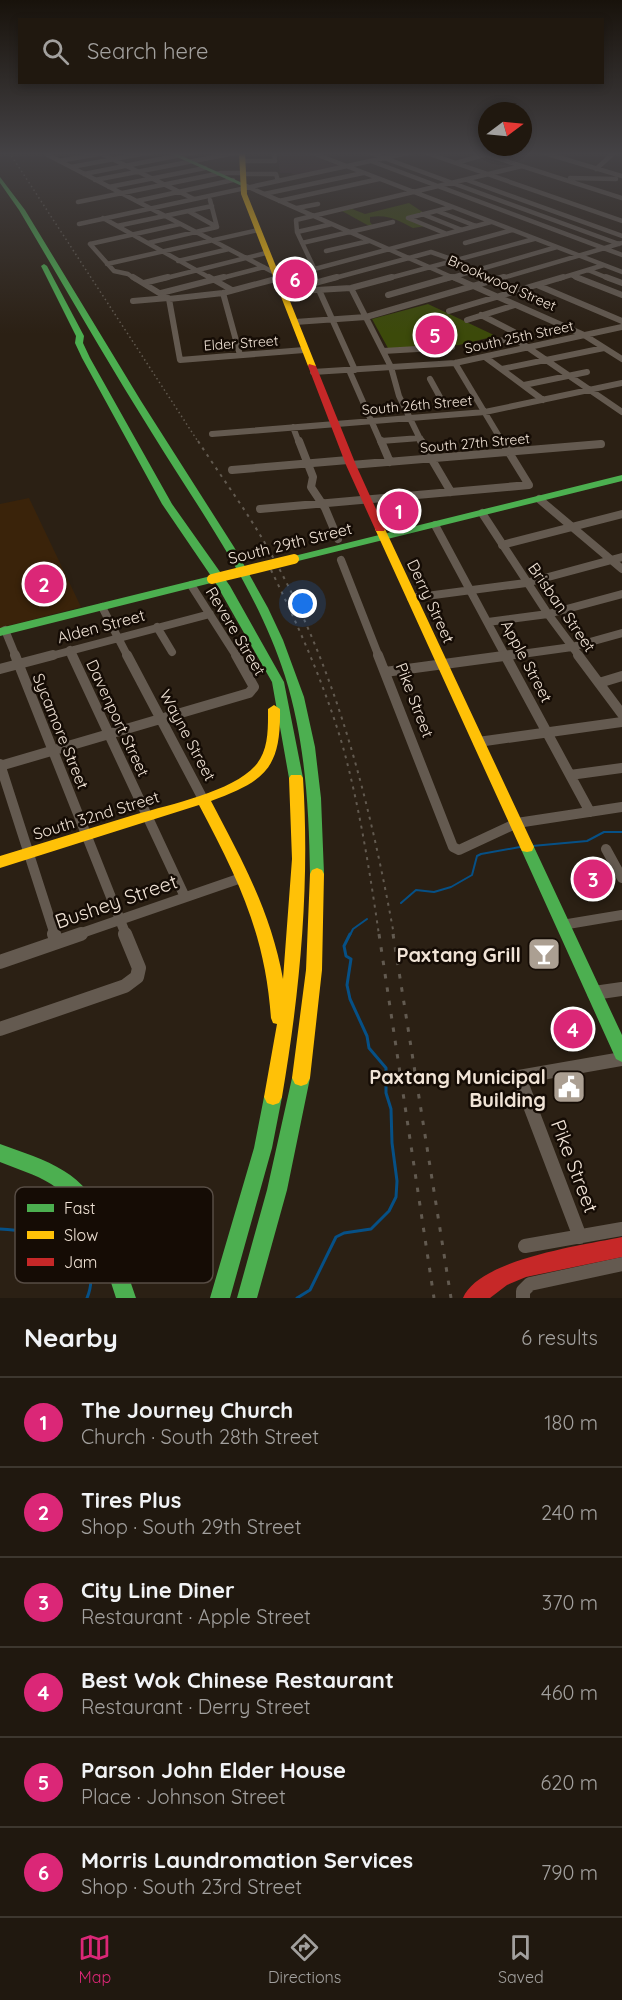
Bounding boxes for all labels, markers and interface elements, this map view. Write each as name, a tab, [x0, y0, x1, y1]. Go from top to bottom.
search box	[18, 18, 604, 84]
icon: search	[39, 35, 72, 68]
text: Search here	[87, 37, 208, 65]
north arrow	[478, 102, 532, 156]
street label: Brookwood Street	[445, 251, 559, 315]
pin: 6	[276, 256, 314, 302]
pin: 5	[416, 312, 454, 358]
street label: South 25th Street	[463, 317, 575, 357]
street label: Elder Street	[203, 331, 279, 355]
street label: South 26th Street	[361, 391, 473, 419]
street label: South 27th Street	[419, 429, 531, 457]
pin: 1	[380, 488, 418, 534]
street label: South 29th Street	[226, 518, 354, 568]
street label: Derry Street	[403, 556, 459, 646]
street label: Brisban Street	[524, 559, 600, 655]
pin: 2	[24, 562, 63, 606]
street label: Revere Street	[202, 583, 270, 679]
your location	[288, 589, 317, 618]
street label: Alden Street	[55, 605, 147, 647]
street label: Apple Street	[497, 616, 557, 706]
street label: Davenport Street	[82, 656, 154, 780]
street label: Pike Street	[392, 660, 438, 740]
street label: Sycamore Street	[29, 670, 93, 792]
street label: Wayne Street	[156, 686, 220, 784]
street label: South 32nd Street	[30, 786, 162, 844]
pin: 3	[574, 856, 612, 902]
street label: Bushey Street	[51, 868, 181, 934]
bar icon: Paxtang Grill	[526, 936, 562, 972]
place label: Paxtang Grill	[397, 942, 521, 967]
pin: 4	[554, 1006, 592, 1052]
place label: Paxtang Municipal Building	[369, 1064, 546, 1112]
public building icon: Paxtang Municipal Building	[551, 1069, 587, 1105]
street label: Pike Street	[546, 1116, 604, 1216]
legend	[15, 1187, 213, 1283]
text: Fast	[64, 1198, 95, 1218]
text: Slow	[64, 1225, 98, 1245]
text: Jam	[64, 1252, 97, 1272]
text: Nearby	[24, 1321, 118, 1354]
text: 6 results	[521, 1325, 598, 1350]
text: The Journey Church	[81, 1396, 293, 1424]
text: 1	[40, 1410, 47, 1435]
text: 180 m	[544, 1410, 598, 1435]
text: Church · South 28th Street	[81, 1424, 319, 1449]
text: Tires Plus	[81, 1486, 181, 1514]
text: 2	[38, 1500, 49, 1525]
text: 240 m	[541, 1500, 598, 1525]
text: Shop · South 29th Street	[81, 1514, 301, 1539]
text: City Line Diner	[81, 1576, 234, 1604]
text: 3	[38, 1590, 49, 1615]
text: 370 m	[542, 1590, 598, 1615]
text: Restaurant · Apple Street	[81, 1604, 311, 1629]
text: Best Wok Chinese Restaurant	[81, 1666, 394, 1694]
text: 4	[38, 1680, 49, 1705]
text: 460 m	[541, 1680, 598, 1705]
text: Restaurant · Derry Street	[81, 1694, 311, 1719]
text: Parson John Elder House	[81, 1756, 346, 1784]
text: 5	[38, 1770, 49, 1795]
text: 620 m	[541, 1770, 598, 1795]
text: Place · Johnson Street	[81, 1784, 286, 1809]
text: Morris Laundromation Services	[81, 1846, 413, 1874]
text: 6	[38, 1860, 49, 1885]
text: 790 m	[541, 1860, 598, 1885]
text: Shop · South 23rd Street	[81, 1874, 302, 1899]
tab: Map	[78, 1931, 111, 1987]
tab: Directions	[268, 1931, 341, 1987]
tab: Saved	[498, 1931, 544, 1987]

